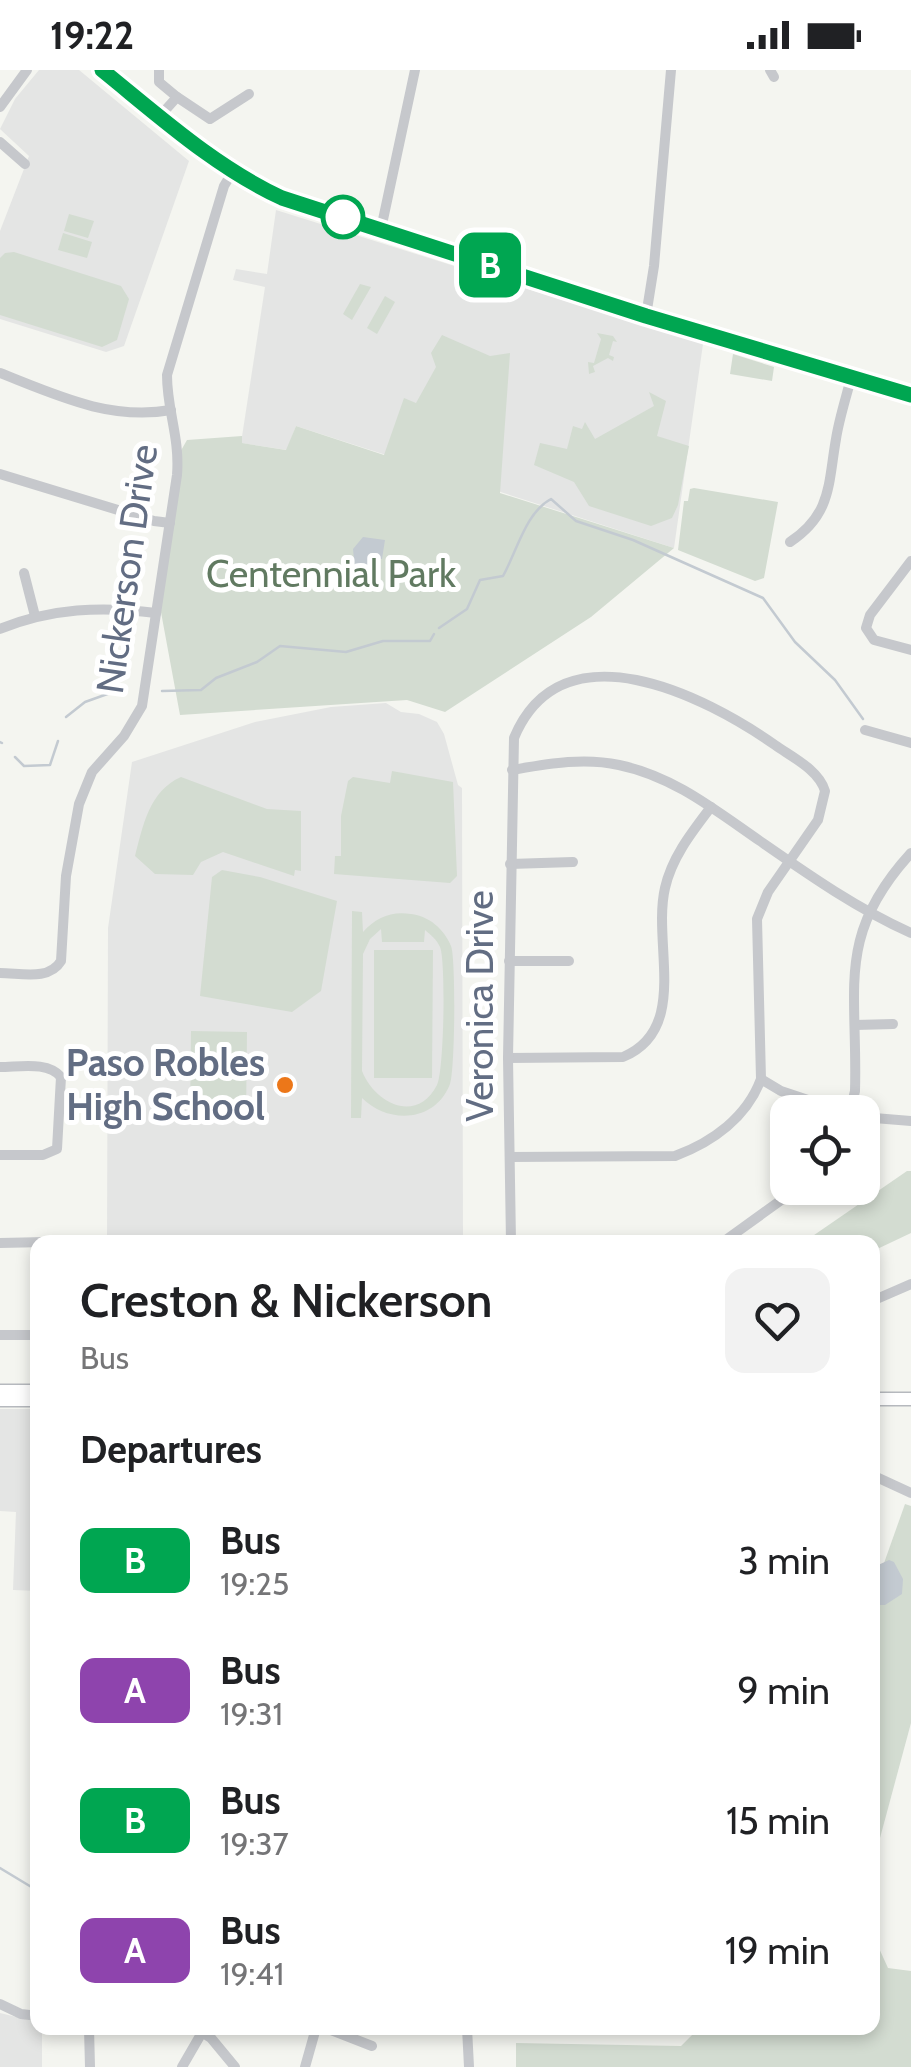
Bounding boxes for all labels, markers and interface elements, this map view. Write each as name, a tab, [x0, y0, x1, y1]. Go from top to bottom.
text: 19:22	[50, 12, 134, 59]
unlabelled marker	[322, 196, 364, 238]
line badge: B	[458, 232, 522, 298]
text: B	[479, 244, 501, 287]
street label: Nickerson Drive	[86, 441, 167, 696]
park label: Centennial Park	[206, 550, 456, 597]
street label: Veronica Drive	[456, 890, 503, 1122]
place label: Paso Robles High School	[66, 1039, 265, 1130]
marker: Paso Robles High School	[274, 1074, 296, 1096]
map controls	[770, 1095, 880, 1205]
button: locate	[770, 1095, 880, 1205]
button: heart	[725, 1268, 830, 1373]
text: Creston & Nickerson	[80, 1271, 492, 1329]
text: Bus	[80, 1338, 129, 1377]
text: Departures	[80, 1426, 262, 1473]
text: Bus	[220, 1517, 281, 1564]
text: 3 min	[738, 1537, 830, 1584]
text: B	[124, 1539, 146, 1582]
text: 19:25	[220, 1564, 289, 1603]
text: Bus	[220, 1647, 281, 1694]
text: 9 min	[737, 1667, 830, 1714]
text: A	[124, 1669, 146, 1712]
text: 19:31	[220, 1694, 283, 1733]
text: Bus	[220, 1777, 281, 1824]
text: 15 min	[726, 1797, 830, 1844]
text: B	[124, 1799, 146, 1842]
text: 19:37	[220, 1824, 289, 1863]
text: Bus	[220, 1907, 281, 1954]
text: 19 min	[725, 1927, 830, 1974]
text: A	[124, 1929, 146, 1972]
text: 19:41	[220, 1954, 284, 1993]

